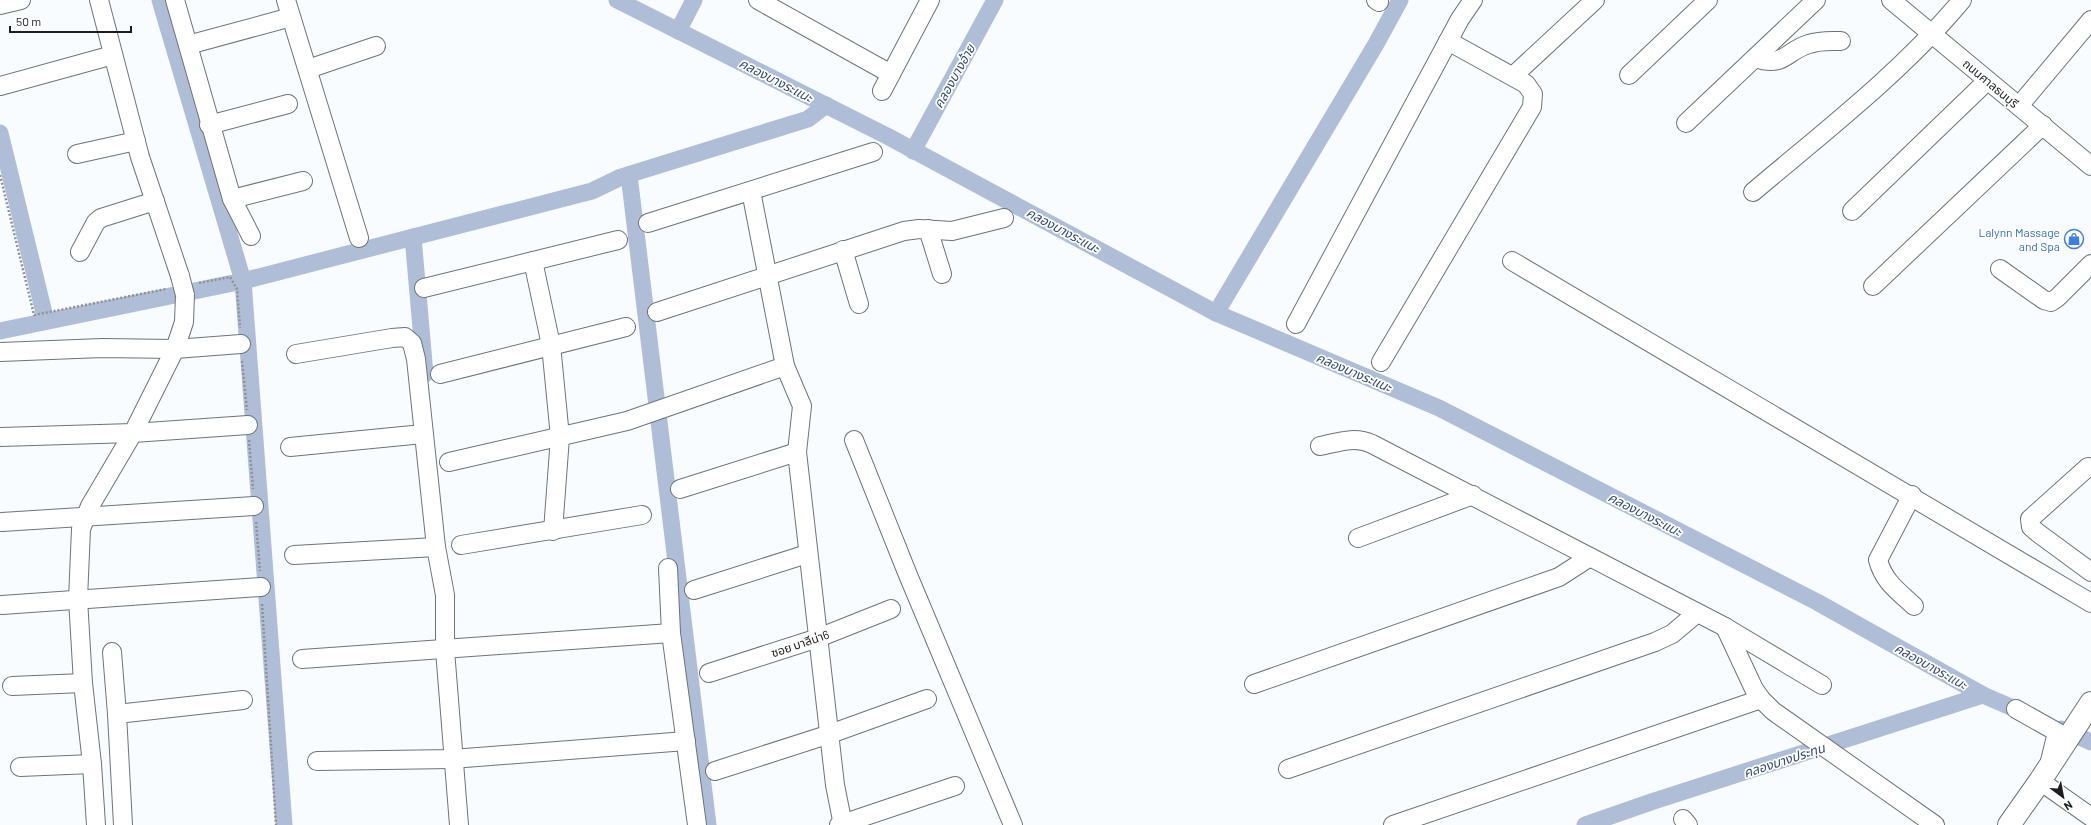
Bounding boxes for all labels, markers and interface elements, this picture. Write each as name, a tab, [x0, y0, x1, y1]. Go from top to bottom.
scale bar	[10, 8, 131, 34]
text: 50 m	[16, 14, 41, 28]
water label: คลองบางอ้าย	[930, 40, 979, 111]
water label: คลองบางระแนะ	[737, 55, 817, 106]
street label: ถนนศาลธนบุรี	[1960, 56, 2022, 111]
water label: คลองบางระแนะ	[1024, 204, 1104, 257]
place label: Lalynn Massage and Spa	[1978, 225, 2060, 253]
shop icon: Lalynn Massage and Spa	[2063, 228, 2085, 250]
water label: คลองบางระแนะ	[1314, 349, 1396, 396]
water label: คลองบางระแนะ	[1606, 489, 1686, 540]
street label: ซอย บาลีน่า6	[769, 627, 831, 659]
water label: คลองบางระแนะ	[1892, 640, 1971, 693]
water label: คลองบางประทุน	[1741, 739, 1828, 782]
north arrow	[2043, 777, 2083, 817]
text: N	[2062, 798, 2075, 813]

